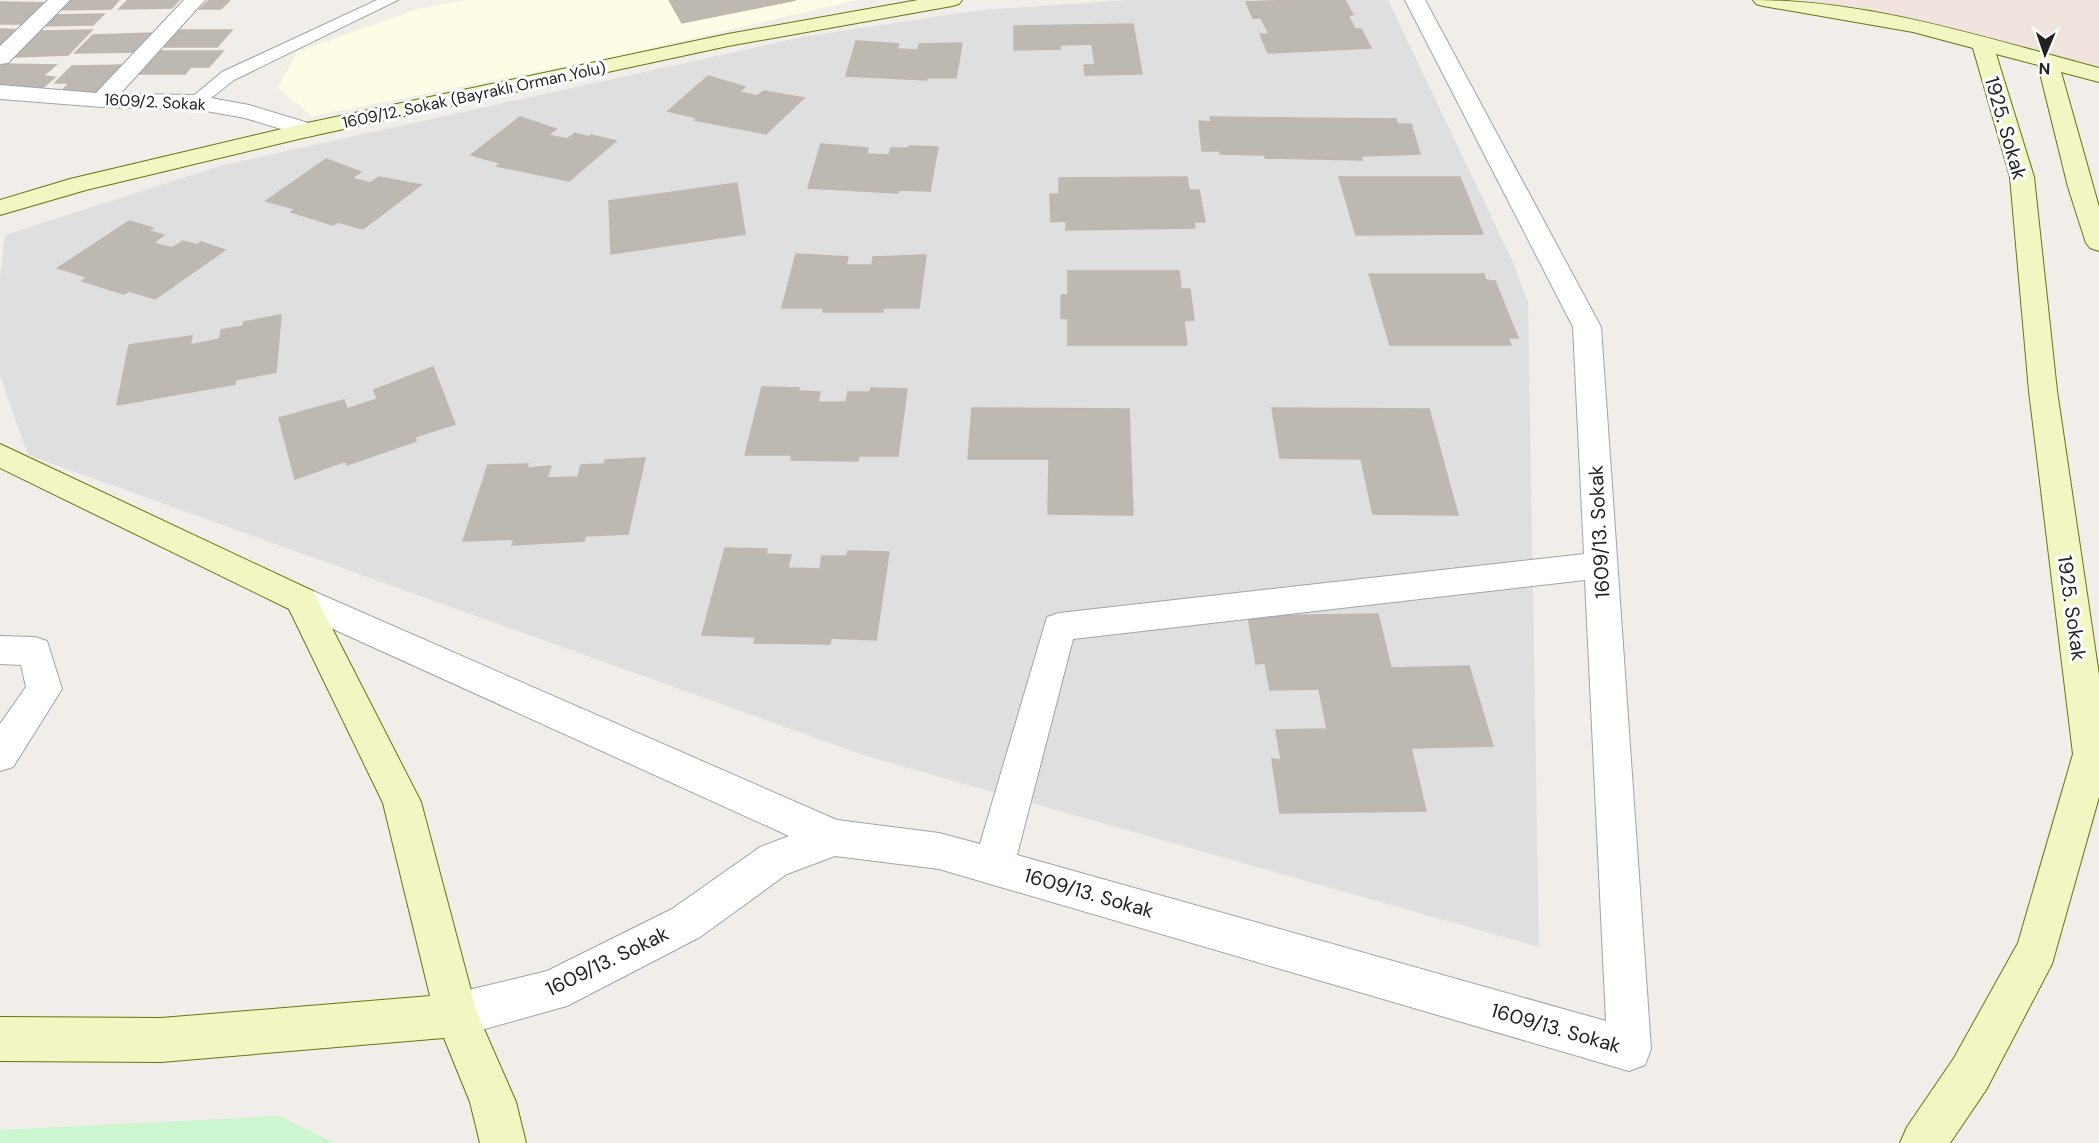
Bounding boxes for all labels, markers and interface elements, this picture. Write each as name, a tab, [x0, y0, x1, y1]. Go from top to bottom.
north arrow	[2015, 24, 2075, 84]
street label: 1609/12. Sokak (Bayraklı Orman Yolu)	[340, 57, 608, 133]
text: N	[2038, 58, 2051, 79]
street label: 1925. Sokak	[1979, 74, 2033, 182]
street label: 1609/2. Sokak	[104, 89, 206, 115]
street label: 1609/13. Sokak	[1583, 465, 1615, 599]
street label: 1925. Sokak	[2052, 554, 2092, 662]
street label: 1609/13. Sokak	[1021, 862, 1157, 924]
street label: 1609/13. Sokak	[541, 920, 673, 1002]
street label: 1609/13. Sokak	[1488, 997, 1624, 1059]

